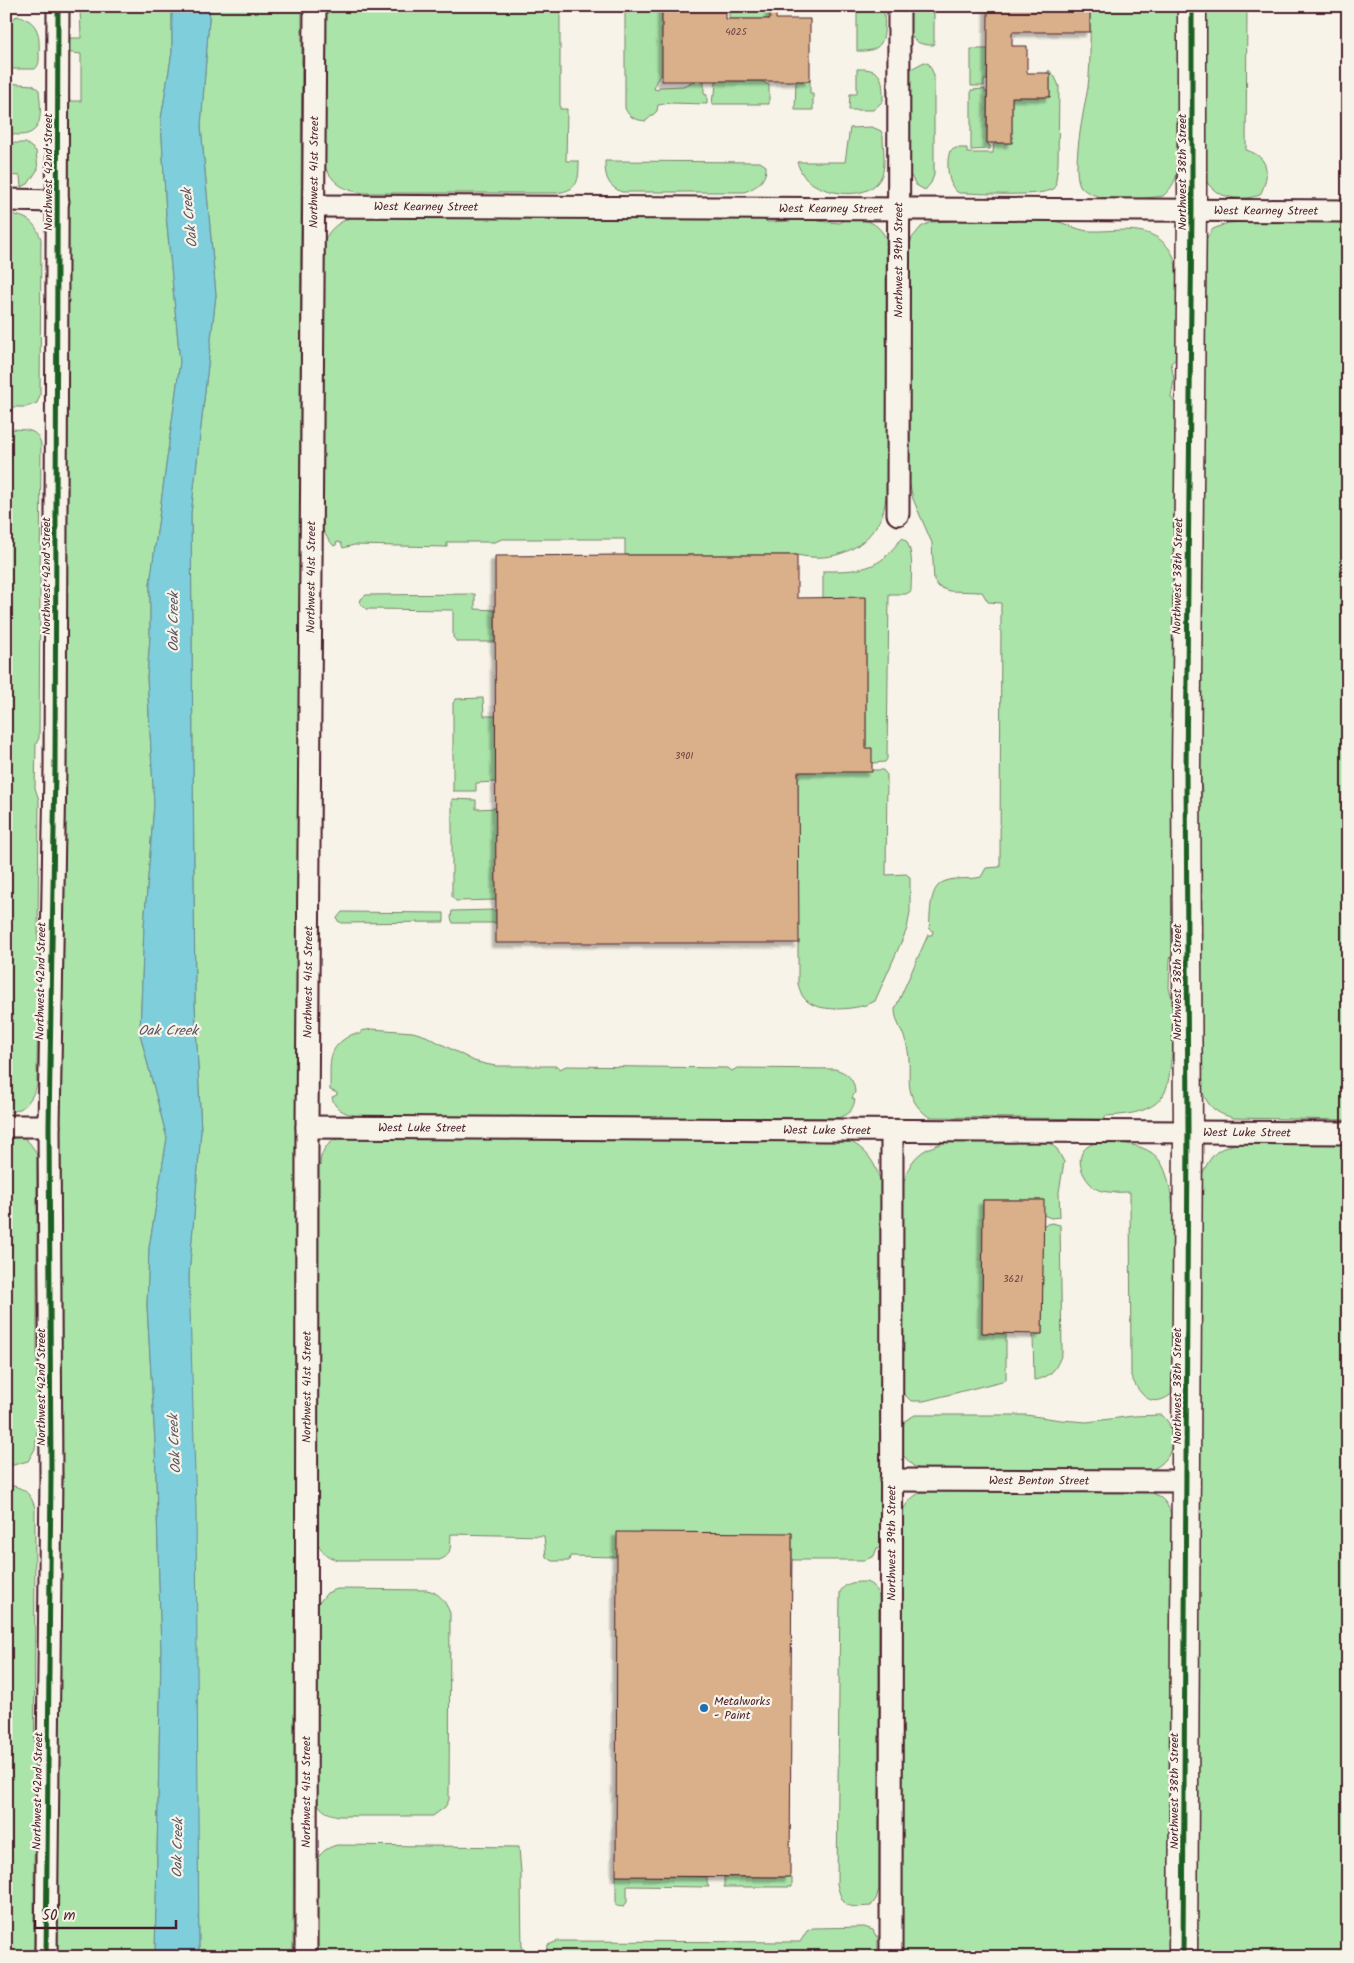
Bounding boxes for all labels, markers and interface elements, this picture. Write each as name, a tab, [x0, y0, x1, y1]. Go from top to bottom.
house number: 4025	[725, 24, 747, 40]
street label: Northwest 42nd Street	[39, 113, 58, 231]
street label: Northwest 38th Street	[1173, 113, 1192, 231]
street label: Northwest 41st Street	[304, 116, 324, 228]
water label: Oak Creek	[176, 185, 204, 249]
street label: West Kearney Street	[374, 197, 479, 216]
street label: West Kearney Street	[779, 199, 884, 218]
street label: West Kearney Street	[1214, 201, 1319, 220]
street label: Northwest 39th Street	[889, 202, 908, 318]
street label: Northwest 42nd Street	[37, 517, 56, 635]
street label: Northwest 38th Street	[1167, 517, 1189, 635]
street label: Northwest 41st Street	[301, 521, 321, 633]
water label: Oak Creek	[163, 590, 185, 652]
house number: 3901	[675, 748, 693, 764]
street label: Northwest 42nd Street	[30, 922, 52, 1040]
street label: Northwest 38th Street	[1168, 923, 1187, 1041]
street label: Northwest 41st Street	[298, 925, 318, 1038]
water label: Oak Creek	[138, 1020, 200, 1042]
street label: West Luke Street	[378, 1118, 466, 1137]
street label: West Luke Street	[783, 1120, 871, 1140]
street label: West Luke Street	[1203, 1123, 1291, 1142]
house number: 3621	[1003, 1271, 1023, 1287]
street label: Northwest 38th Street	[1168, 1327, 1187, 1445]
street label: Northwest 42nd Street	[32, 1328, 51, 1446]
street label: Northwest 41st Street	[297, 1331, 316, 1443]
water label: Oak Creek	[162, 1411, 188, 1474]
street label: West Benton Street	[989, 1471, 1090, 1490]
street label: Northwest 39th Street	[882, 1485, 901, 1601]
place label: Metalworks - Paint	[714, 1692, 770, 1725]
marker: Metalworks - Paint	[698, 1702, 710, 1714]
street label: Northwest 42nd Street	[27, 1732, 49, 1850]
street label: Northwest 38th Street	[1165, 1732, 1184, 1850]
street label: Northwest 41st Street	[297, 1736, 316, 1848]
water label: Oak Creek	[166, 1816, 190, 1878]
scale bar	[35, 1898, 176, 1930]
text: 50 m	[42, 1904, 76, 1928]

